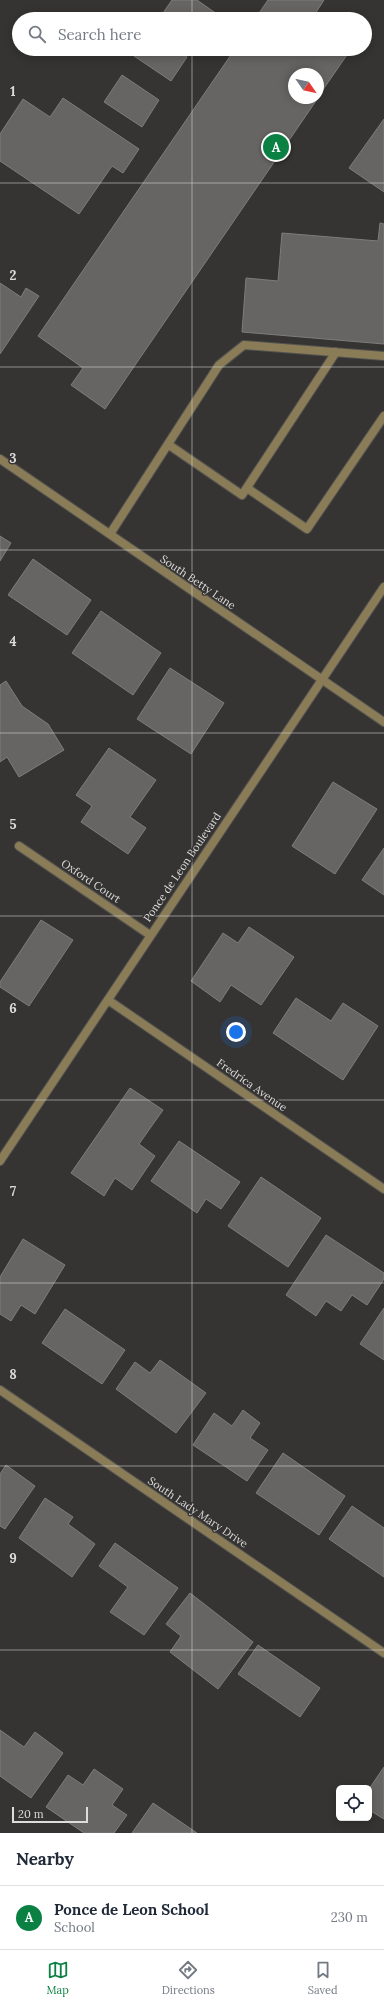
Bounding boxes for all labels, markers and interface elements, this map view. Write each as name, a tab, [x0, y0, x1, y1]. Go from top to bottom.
search box	[12, 12, 372, 56]
icon: search	[26, 23, 48, 45]
text: Search here	[58, 25, 141, 44]
north arrow	[288, 68, 324, 104]
text: 1	[10, 83, 16, 100]
pin: A	[263, 132, 289, 162]
text: 2	[10, 267, 17, 284]
text: 3	[9, 450, 17, 467]
street label: South Betty Lane	[158, 552, 238, 612]
text: 4	[9, 633, 17, 650]
street label: Ponce de Leon Boulevard	[140, 809, 224, 924]
text: 5	[9, 816, 17, 833]
street label: Oxford Court	[59, 856, 124, 906]
text: 6	[9, 1000, 17, 1017]
your location	[226, 1022, 246, 1042]
street label: Fredrica Avenue	[214, 1056, 290, 1114]
text: 7	[10, 1183, 16, 1200]
text: 8	[9, 1366, 17, 1383]
street label: South Lady Mary Drive	[145, 1473, 251, 1551]
text: 9	[9, 1550, 17, 1567]
map controls	[336, 1785, 372, 1821]
button: locate	[336, 1785, 372, 1821]
scale bar	[12, 1805, 88, 1824]
text: 20 m	[18, 1807, 43, 1821]
text: Nearby	[16, 1848, 74, 1870]
text: Ponce de Leon School	[54, 1900, 209, 1919]
text: A	[25, 1909, 33, 1926]
text: 230 m	[331, 1909, 368, 1926]
text: School	[54, 1919, 95, 1936]
tab: Map	[46, 1959, 69, 1997]
tab: Directions	[162, 1959, 215, 1997]
tab: Saved	[308, 1959, 338, 1997]

